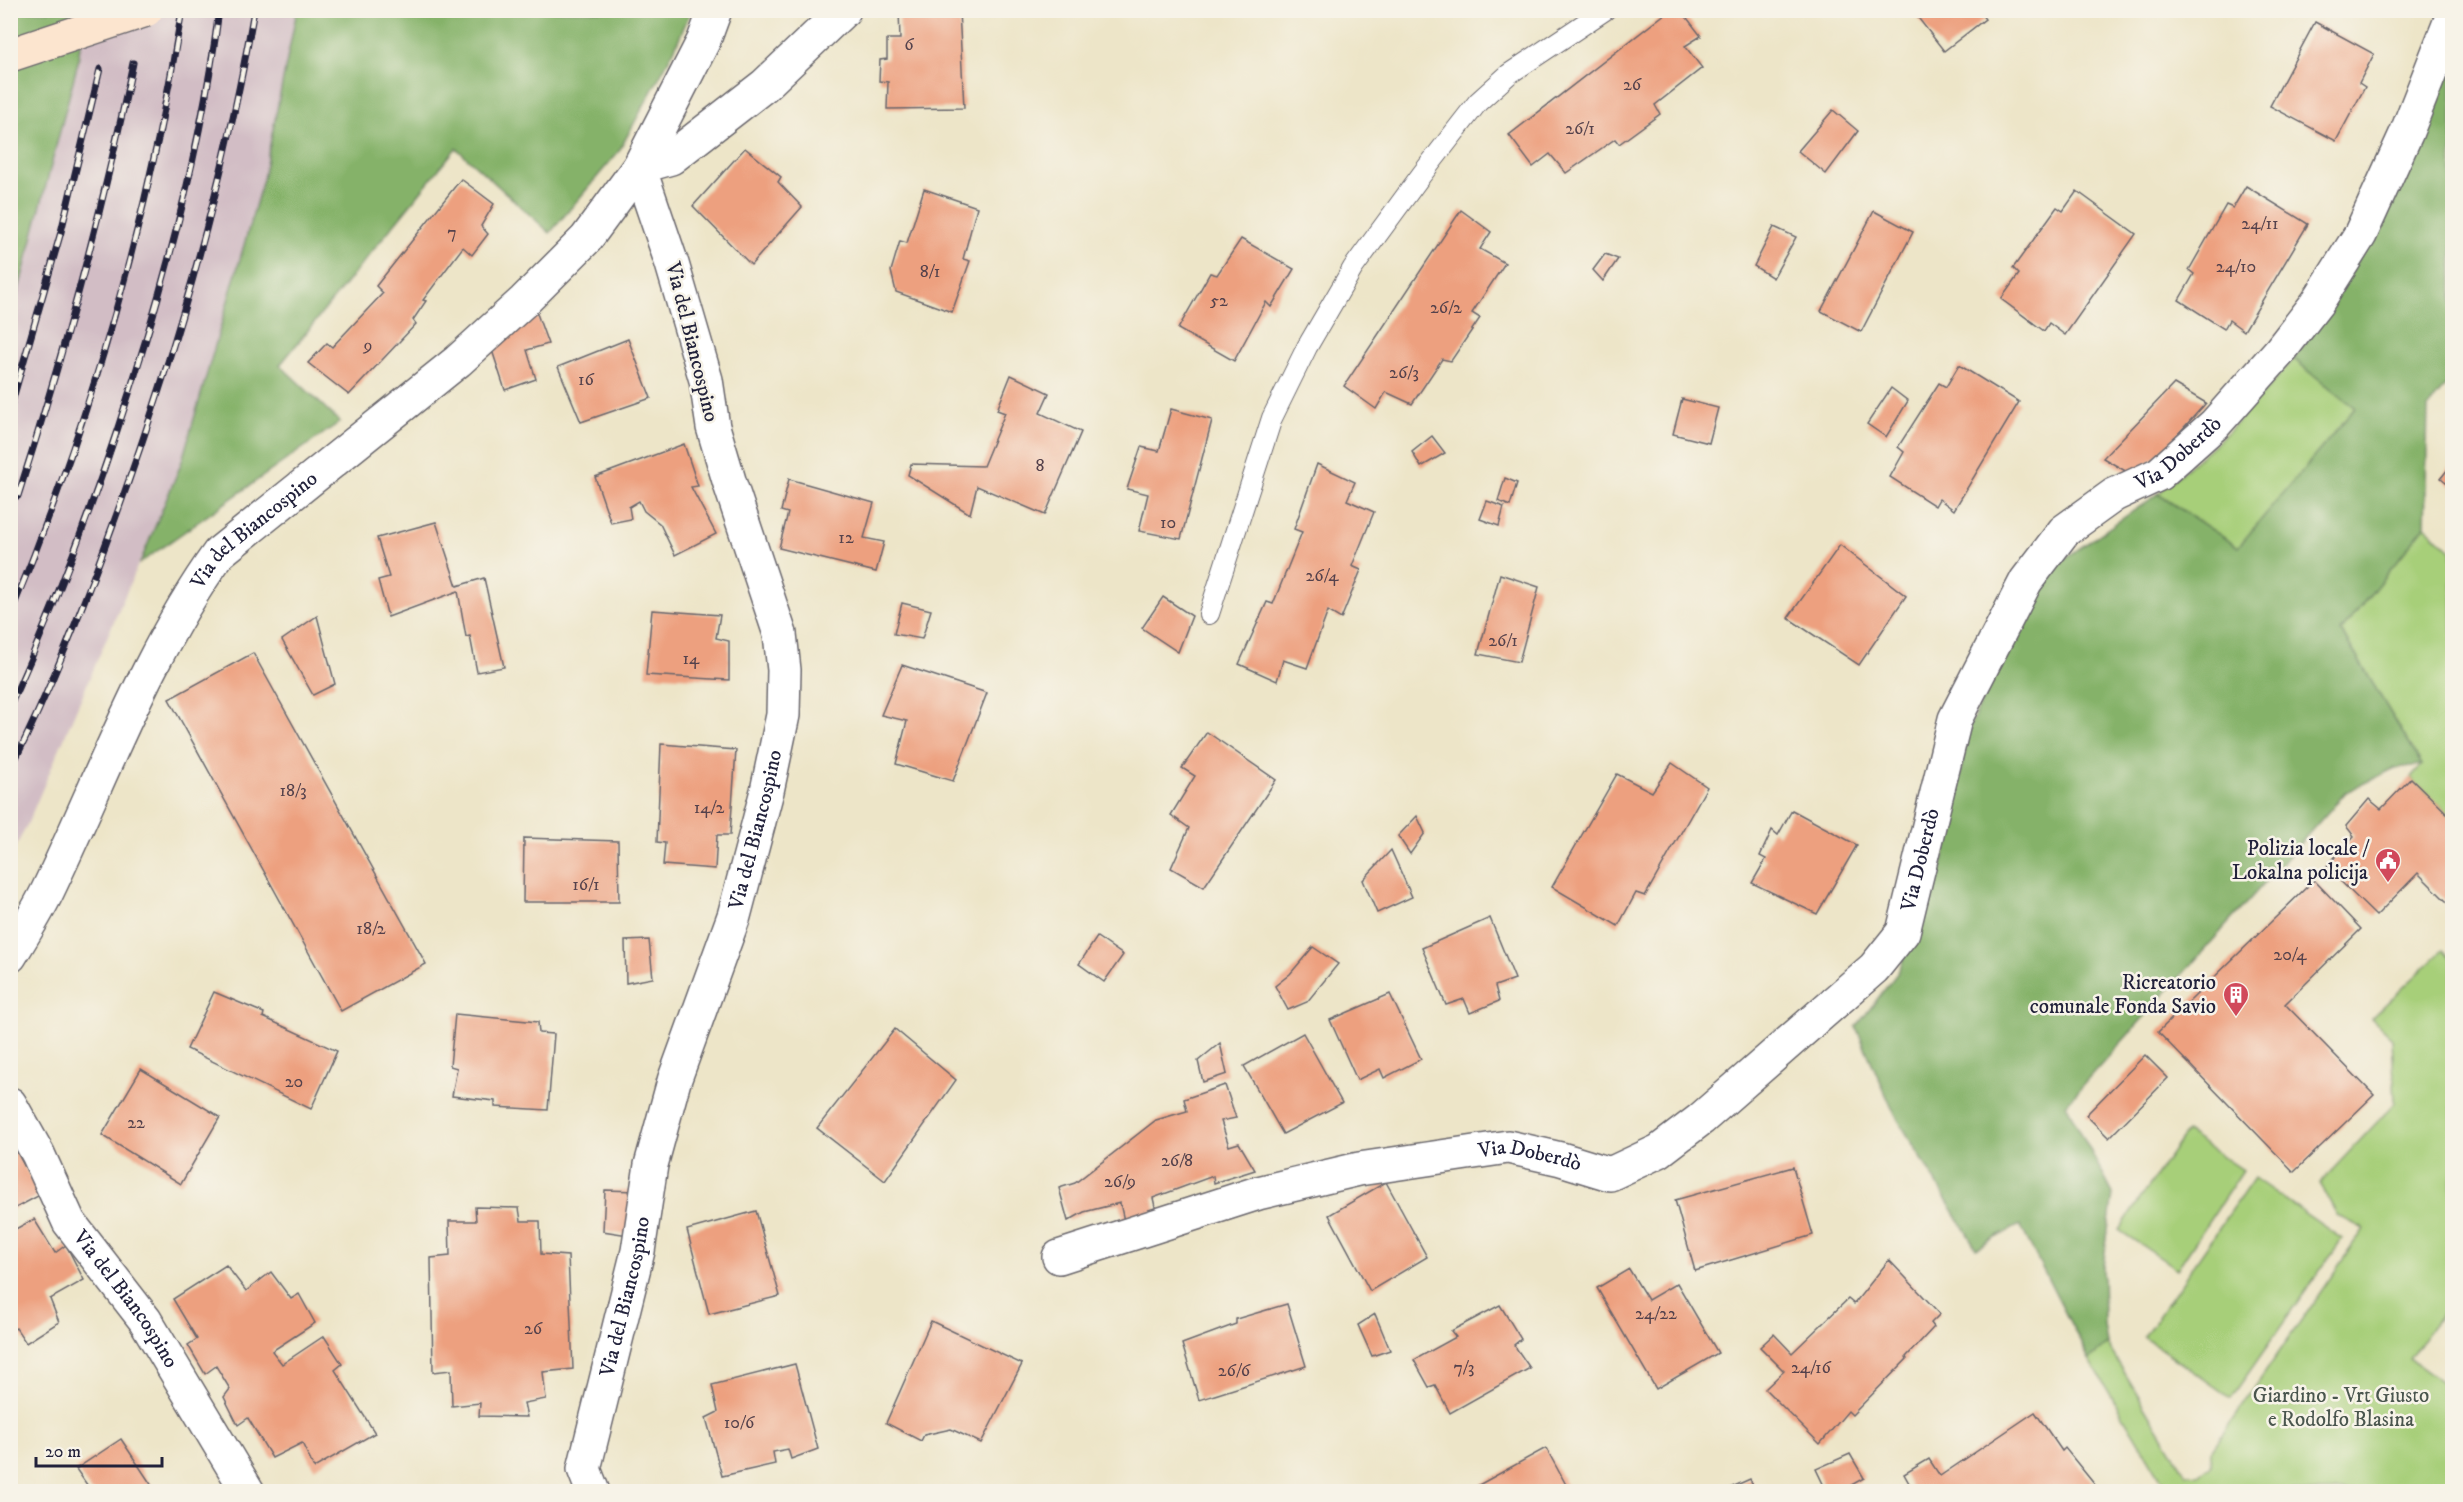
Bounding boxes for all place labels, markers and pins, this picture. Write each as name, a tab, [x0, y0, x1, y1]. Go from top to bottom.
place label: Polizia locale / Lokalna policija	[2232, 836, 2370, 886]
public building icon: Polizia locale / Lokalna policija	[2373, 846, 2403, 884]
place label: Ricreatorio comunale Fonda Savio	[2030, 970, 2216, 1020]
building icon: Ricreatorio comunale Fonda Savio	[2221, 980, 2251, 1018]

